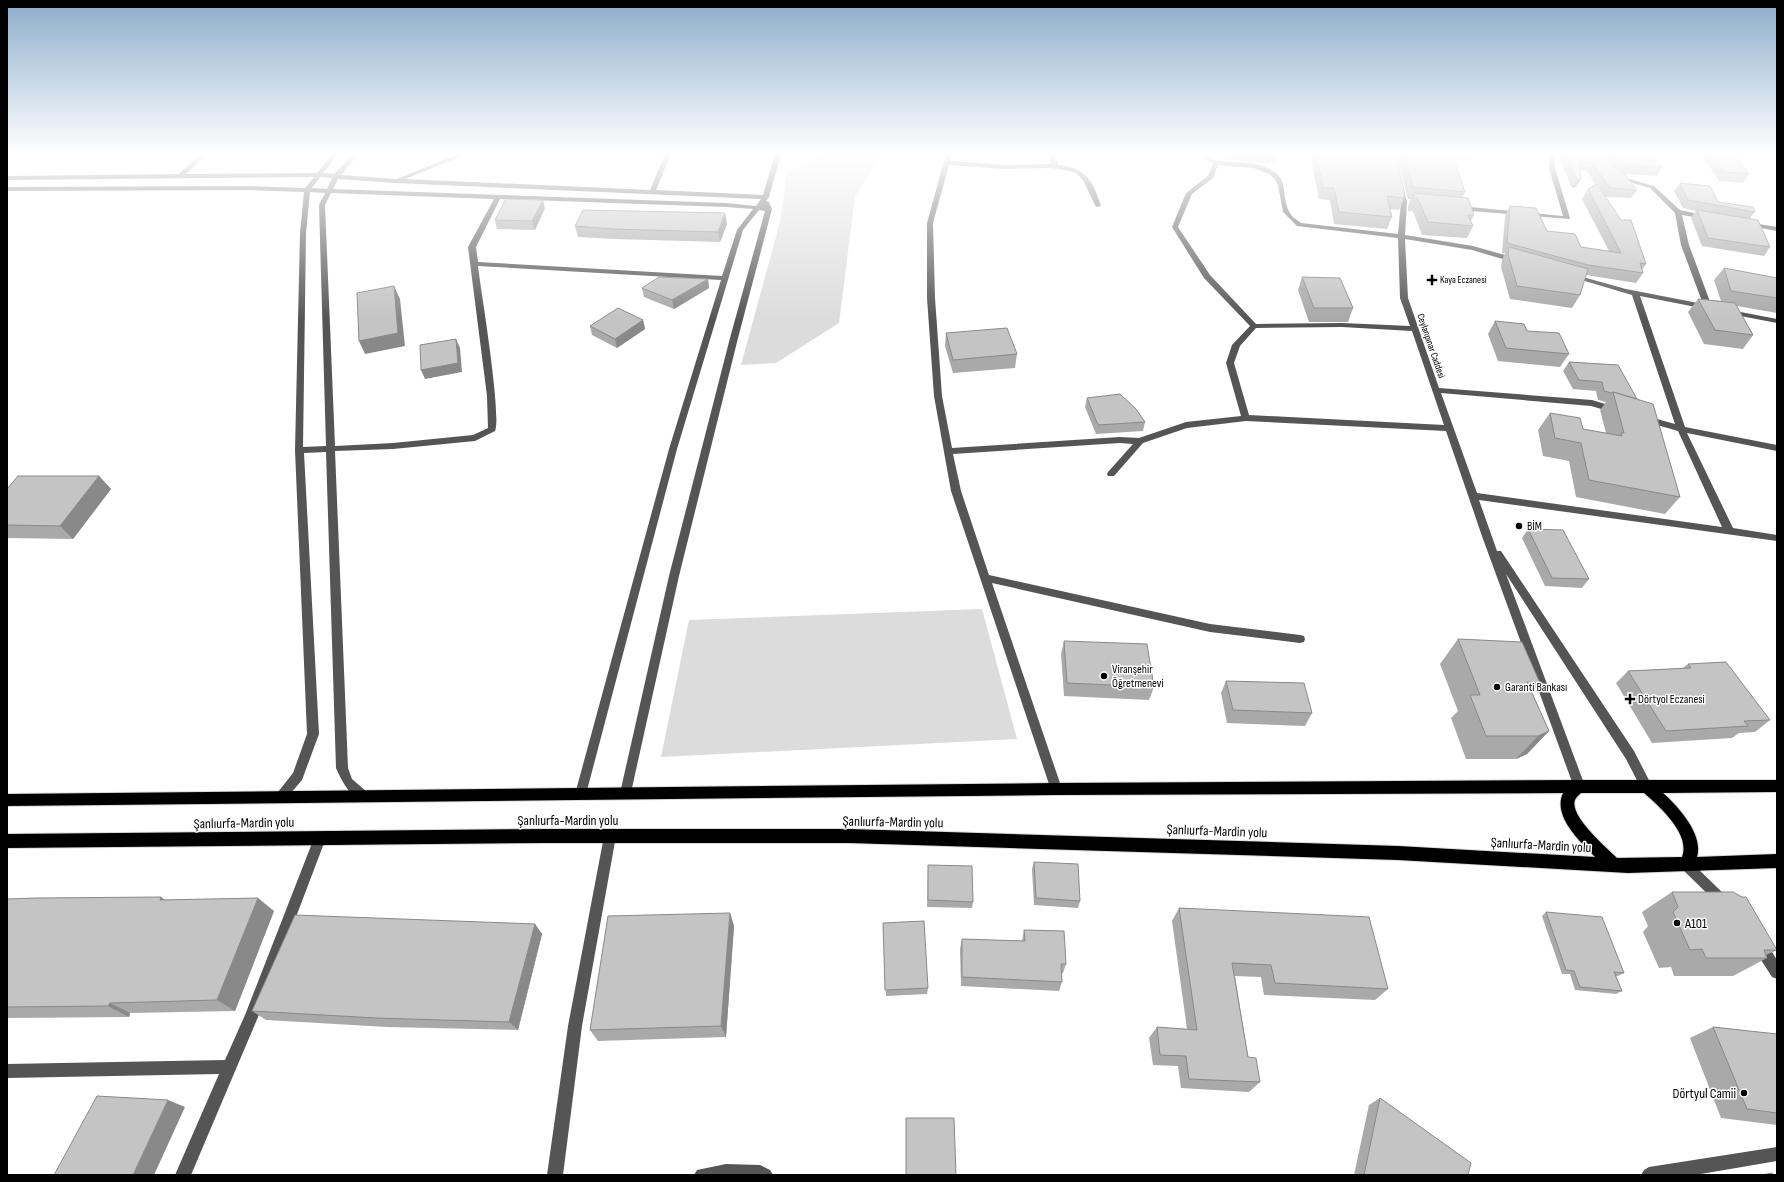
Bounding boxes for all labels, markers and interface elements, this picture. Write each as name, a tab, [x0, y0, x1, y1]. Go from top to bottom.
place label: Kaya Eczanesi	[1440, 274, 1487, 286]
marker: Kaya Eczanesi	[1427, 275, 1437, 285]
street label: Ceylanpınar Caddesi	[1414, 312, 1448, 380]
place label: BİM	[1527, 519, 1542, 534]
marker: BİM	[1514, 521, 1524, 531]
place label: Viranşehir Öğretmenevi	[1112, 662, 1164, 691]
marker: Viranşehir Öğretmenevi	[1099, 671, 1109, 681]
place label: Garanti Bankası	[1505, 680, 1567, 695]
marker: Garanti Bankası	[1492, 682, 1502, 692]
place label: Dörtyol Eczanesi	[1638, 692, 1705, 707]
marker: Dörtyol Eczanesi	[1625, 694, 1635, 704]
street label: Şanlıurfa-Mardin yolu	[518, 812, 619, 829]
street label: Şanlıurfa-Mardin yolu	[842, 813, 944, 831]
street label: Şanlıurfa-Mardin yolu	[193, 814, 295, 832]
street label: Şanlıurfa-Mardin yolu	[1166, 821, 1268, 841]
street label: Şanlıurfa-Mardin yolu	[1490, 834, 1592, 856]
place label: A101	[1684, 915, 1707, 932]
marker: A101	[1672, 918, 1682, 928]
place label: Dörtyul Camii	[1673, 1085, 1736, 1102]
marker: Dörtyul Camii	[1739, 1088, 1749, 1098]

